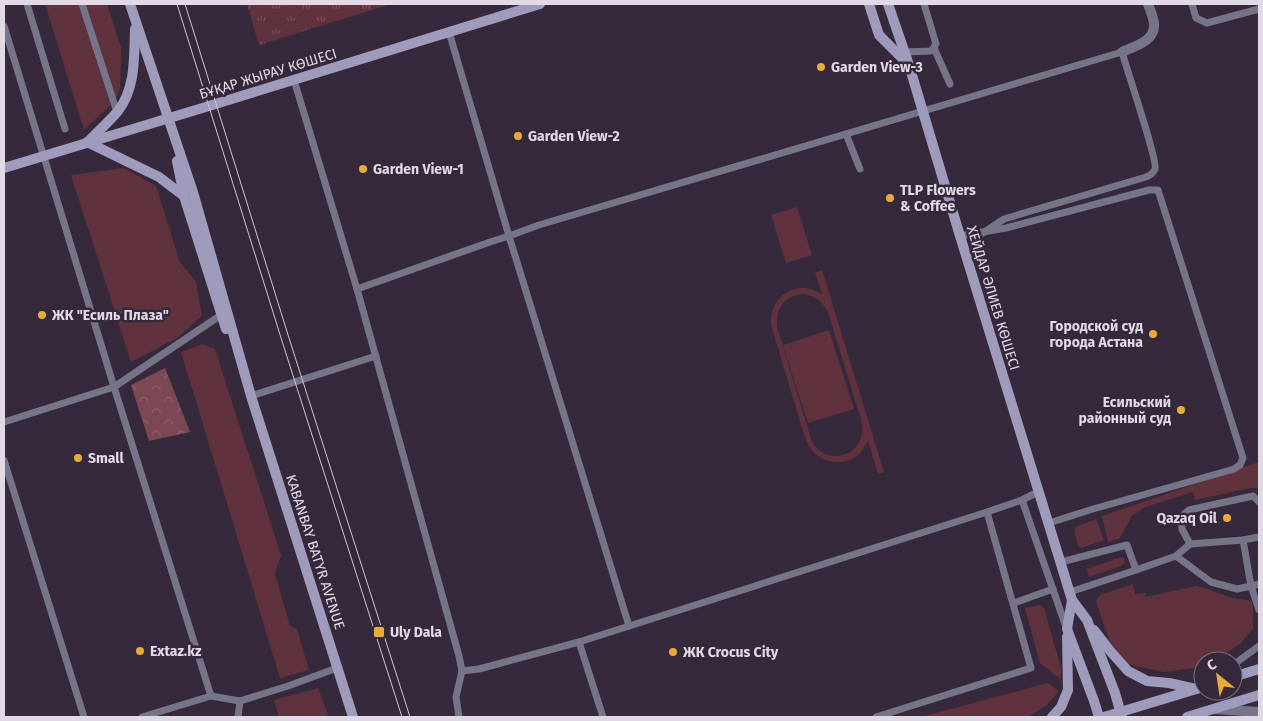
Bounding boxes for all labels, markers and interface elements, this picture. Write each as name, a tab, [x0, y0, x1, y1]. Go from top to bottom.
street label: БҰҚАР ЖЫРАУ КӨШЕСІ	[197, 45, 339, 103]
place label: Garden View-3	[831, 59, 923, 76]
marker: Garden View-3	[815, 61, 827, 73]
place label: Garden View-2	[528, 128, 620, 145]
marker: Garden View-2	[512, 130, 524, 142]
place label: Garden View-1	[373, 161, 464, 178]
marker: Garden View-1	[357, 163, 369, 175]
place label: TLP Flowers & Coffee	[900, 182, 976, 215]
marker: TLP Flowers & Coffee	[884, 192, 896, 204]
street label: ХЕЙДАР ӘЛИЕВ КӨШЕСІ	[963, 224, 1023, 372]
place label: ЖК "Есиль Плаза"	[51, 307, 169, 324]
marker: ЖК "Есиль Плаза"	[36, 309, 48, 321]
place label: Городской суд города Астана	[1049, 318, 1143, 351]
marker: Городской суд города Астана	[1147, 328, 1159, 340]
place label: Есильский районный суд	[1079, 394, 1171, 427]
marker: Есильский районный суд	[1175, 404, 1187, 416]
place label: Small	[88, 450, 125, 467]
marker: Small	[72, 452, 84, 464]
street label: KABANBAY BATYR AVENUE	[282, 472, 348, 632]
place label: Qazaq Oil	[1156, 510, 1218, 527]
marker: Qazaq Oil	[1221, 512, 1233, 524]
place label: Uly Dala	[390, 624, 442, 641]
marker: Uly Dala	[372, 625, 386, 639]
place label: Extaz.kz	[150, 643, 202, 660]
place label: ЖК Crocus City	[682, 644, 779, 661]
marker: Extaz.kz	[134, 645, 146, 657]
marker: ЖК Crocus City	[667, 646, 679, 658]
north arrow	[1193, 651, 1243, 701]
text: С	[1204, 656, 1219, 675]

